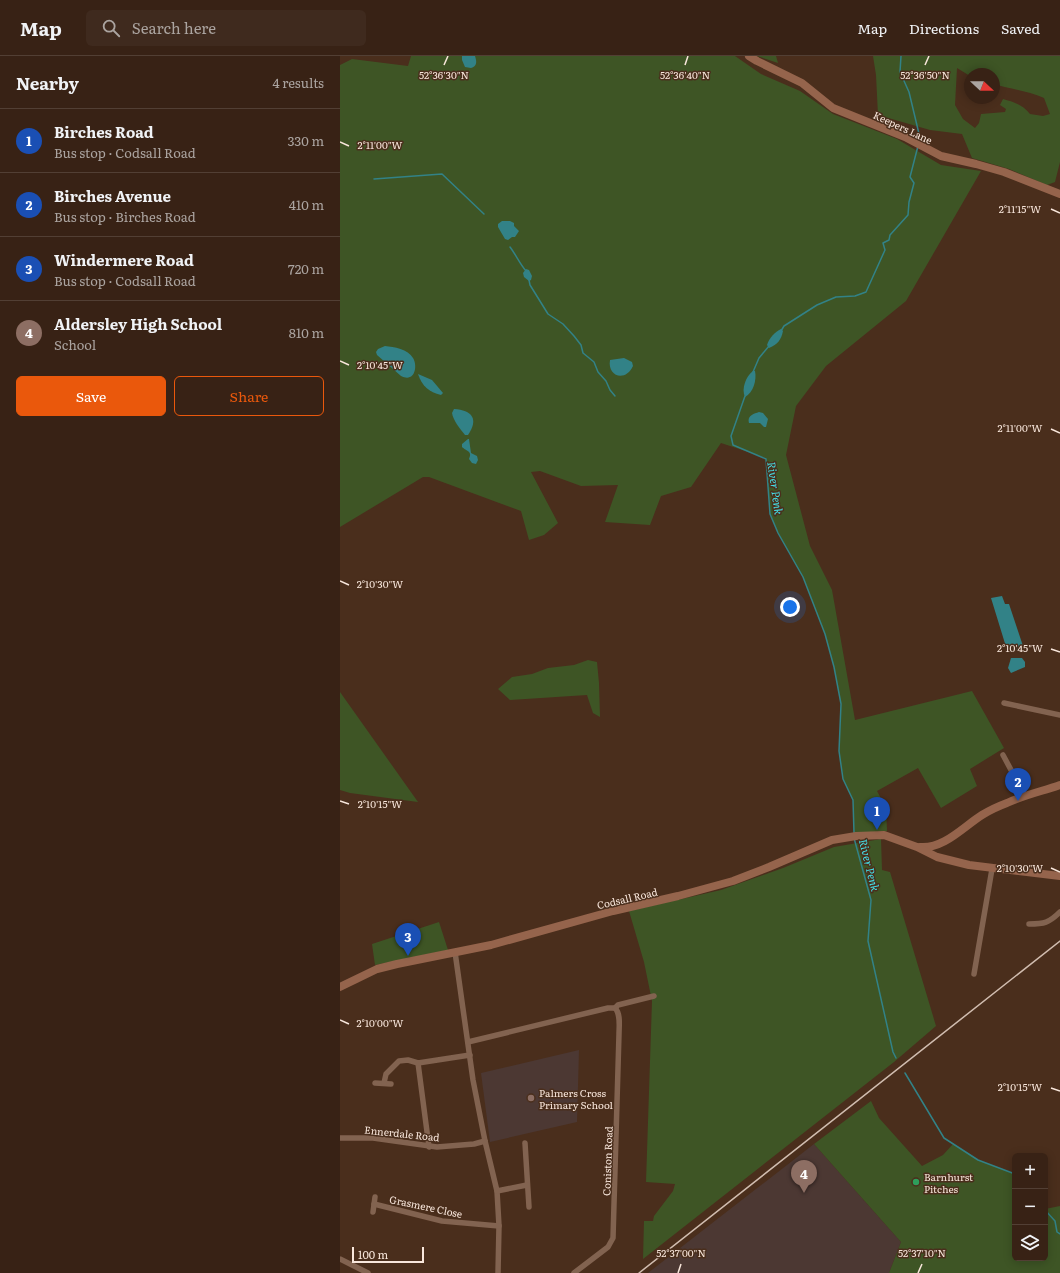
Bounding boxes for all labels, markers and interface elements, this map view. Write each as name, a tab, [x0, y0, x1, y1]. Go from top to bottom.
search box	[86, 10, 366, 46]
text: Map	[20, 14, 62, 42]
text: Search here	[132, 16, 216, 39]
icon: search	[100, 17, 122, 39]
text: Map	[857, 18, 887, 38]
text: Directions	[909, 18, 979, 38]
text: Saved	[1001, 18, 1040, 38]
text: 52°36'30"N	[419, 67, 469, 82]
text: 52°36'40"N	[660, 67, 710, 82]
text: 52°36'50"N	[900, 67, 950, 82]
north arrow	[964, 68, 1000, 104]
text: Nearby	[16, 70, 79, 95]
text: 4 results	[273, 73, 324, 92]
street label: Keepers Lane	[871, 107, 935, 147]
text: Birches Road	[54, 120, 154, 143]
text: 1	[26, 131, 32, 150]
text: 330 m	[288, 131, 324, 150]
text: 2°11'00"W	[358, 137, 403, 152]
text: Bus stop · Codsall Road	[54, 143, 196, 162]
text: Birches Avenue	[54, 184, 171, 207]
text: 2	[26, 195, 32, 214]
text: 410 m	[289, 195, 324, 214]
text: 2°11'15"W	[999, 201, 1041, 216]
text: Bus stop · Birches Road	[54, 207, 196, 226]
text: Windermere Road	[54, 248, 194, 271]
text: 3	[25, 259, 33, 278]
text: 720 m	[288, 259, 324, 278]
text: Bus stop · Codsall Road	[54, 271, 196, 290]
text: Aldersley High School	[54, 312, 222, 335]
text: 4	[25, 323, 33, 342]
text: 810 m	[289, 323, 324, 342]
text: School	[54, 335, 96, 354]
text: 2°10'45"W	[357, 357, 403, 372]
button: Save	[16, 376, 166, 416]
button: Share	[174, 376, 324, 416]
text: 2°11'00"W	[998, 420, 1043, 435]
water label: River Penk	[764, 460, 788, 516]
text: 2°10'30"W	[357, 576, 403, 591]
your location	[780, 597, 800, 617]
text: 2°10'45"W	[997, 640, 1043, 655]
pin: 2	[1005, 768, 1031, 801]
text: 2°10'15"W	[358, 796, 402, 811]
pin: 1	[864, 797, 890, 830]
water label: River Penk	[856, 837, 884, 893]
text: 2°10'30"W	[997, 860, 1043, 875]
street label: Codsall Road	[595, 884, 659, 912]
pin: 3	[395, 923, 421, 956]
text: 2°10'00"W	[357, 1015, 404, 1030]
text: 2°10'15"W	[998, 1079, 1042, 1094]
place label: Palmers Cross Primary School	[539, 1085, 614, 1112]
marker: Palmers Cross Primary School	[526, 1093, 536, 1103]
street label: Ennerdale Road	[364, 1122, 440, 1144]
street label: Coniston Road	[598, 1126, 616, 1196]
map controls	[1012, 1153, 1048, 1261]
button: +	[1012, 1153, 1048, 1189]
pin: 4	[791, 1160, 817, 1193]
place label: Barnhurst Pitches	[924, 1169, 973, 1196]
marker: Barnhurst Pitches	[911, 1177, 921, 1187]
button: −	[1012, 1189, 1048, 1225]
street label: Grasmere Close	[388, 1191, 464, 1221]
button: layers	[1012, 1225, 1048, 1261]
scale bar	[352, 1245, 424, 1264]
text: 52°37'00"N	[656, 1245, 706, 1260]
text: 52°37'10"N	[898, 1245, 946, 1260]
text: 100 m	[358, 1246, 388, 1262]

